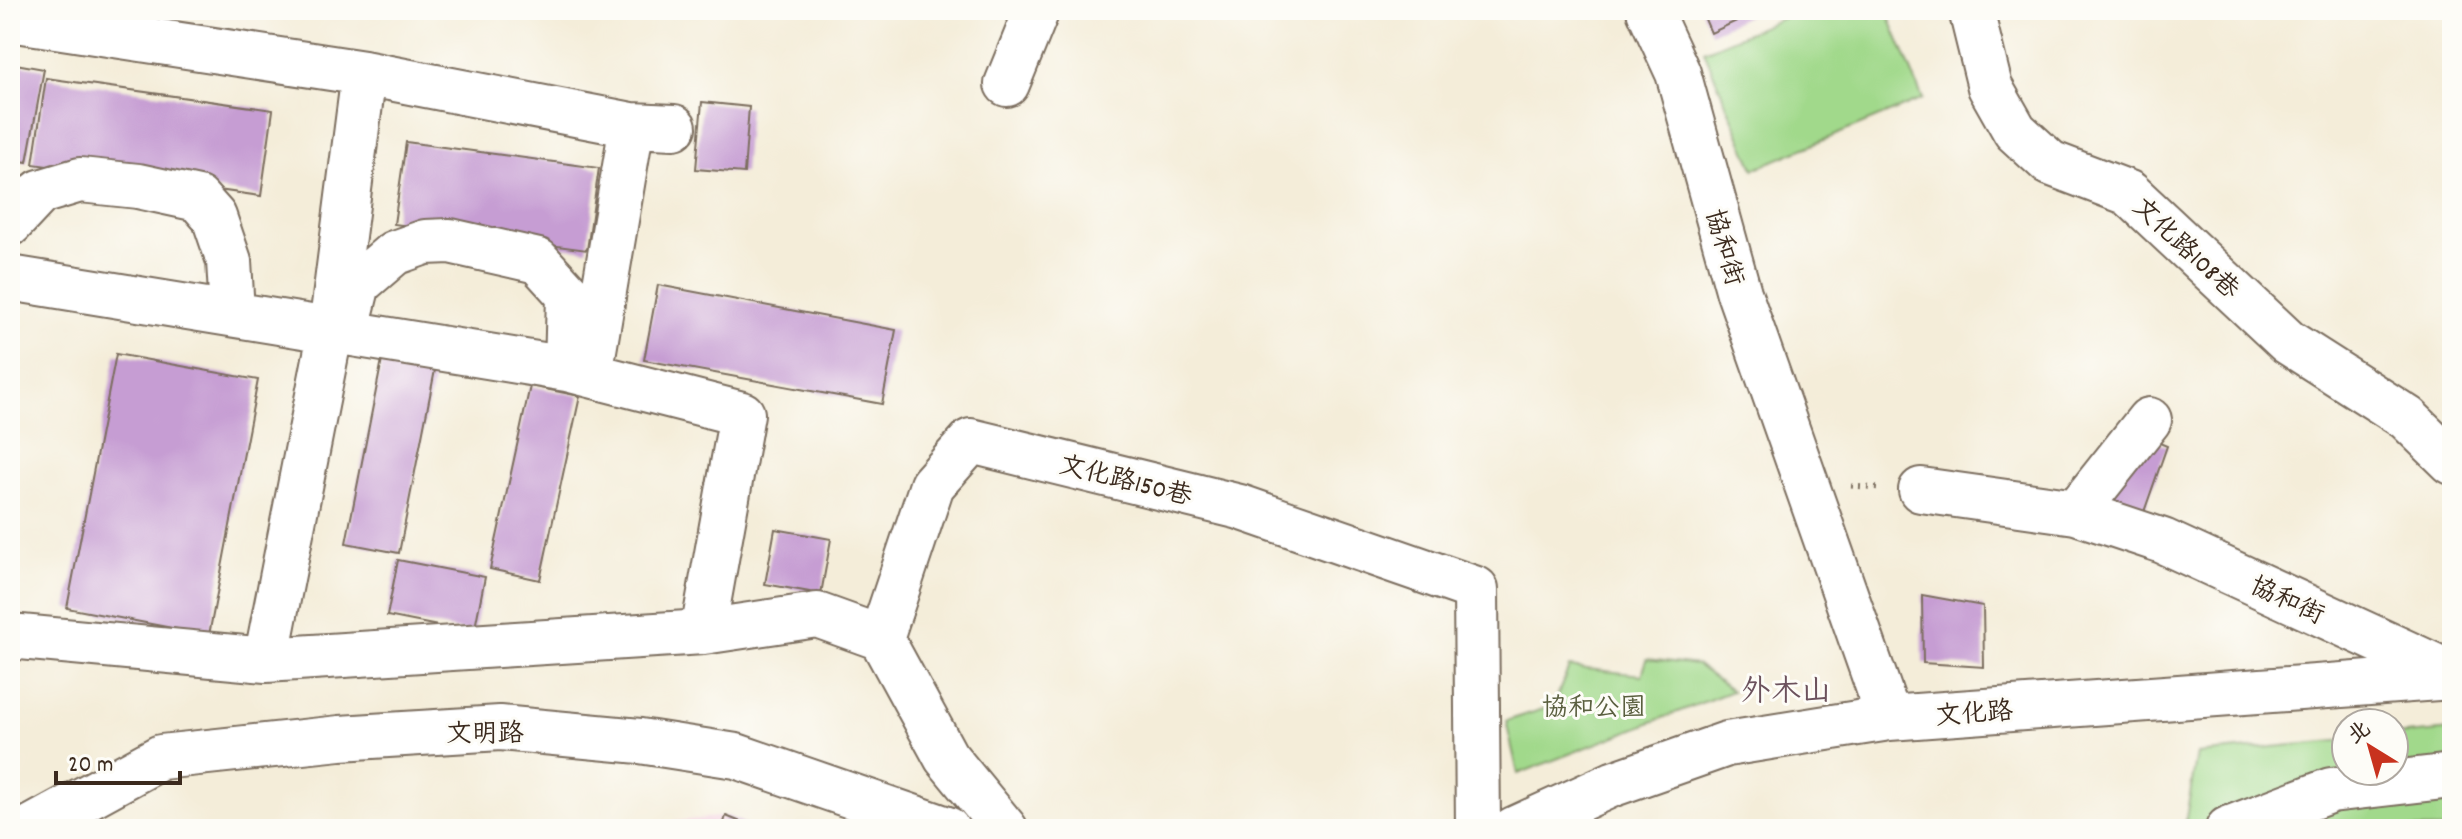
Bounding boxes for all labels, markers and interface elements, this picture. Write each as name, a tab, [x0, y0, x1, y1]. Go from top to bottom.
street label: 文化路108巷	[2123, 190, 2246, 309]
street label: 協和街	[1694, 205, 1751, 291]
street label: 文化路150巷	[1055, 448, 1196, 517]
street label: 協和街	[2243, 569, 2330, 635]
district label: 外木山	[1741, 673, 1831, 716]
park label: 協和公園	[1542, 691, 1646, 728]
street label: 文化路	[1934, 694, 2014, 737]
north arrow	[2330, 707, 2410, 787]
text: 北	[2342, 715, 2378, 753]
street label: 文明路	[446, 717, 524, 754]
scale bar	[56, 735, 180, 785]
text: 20 m	[68, 749, 114, 783]

